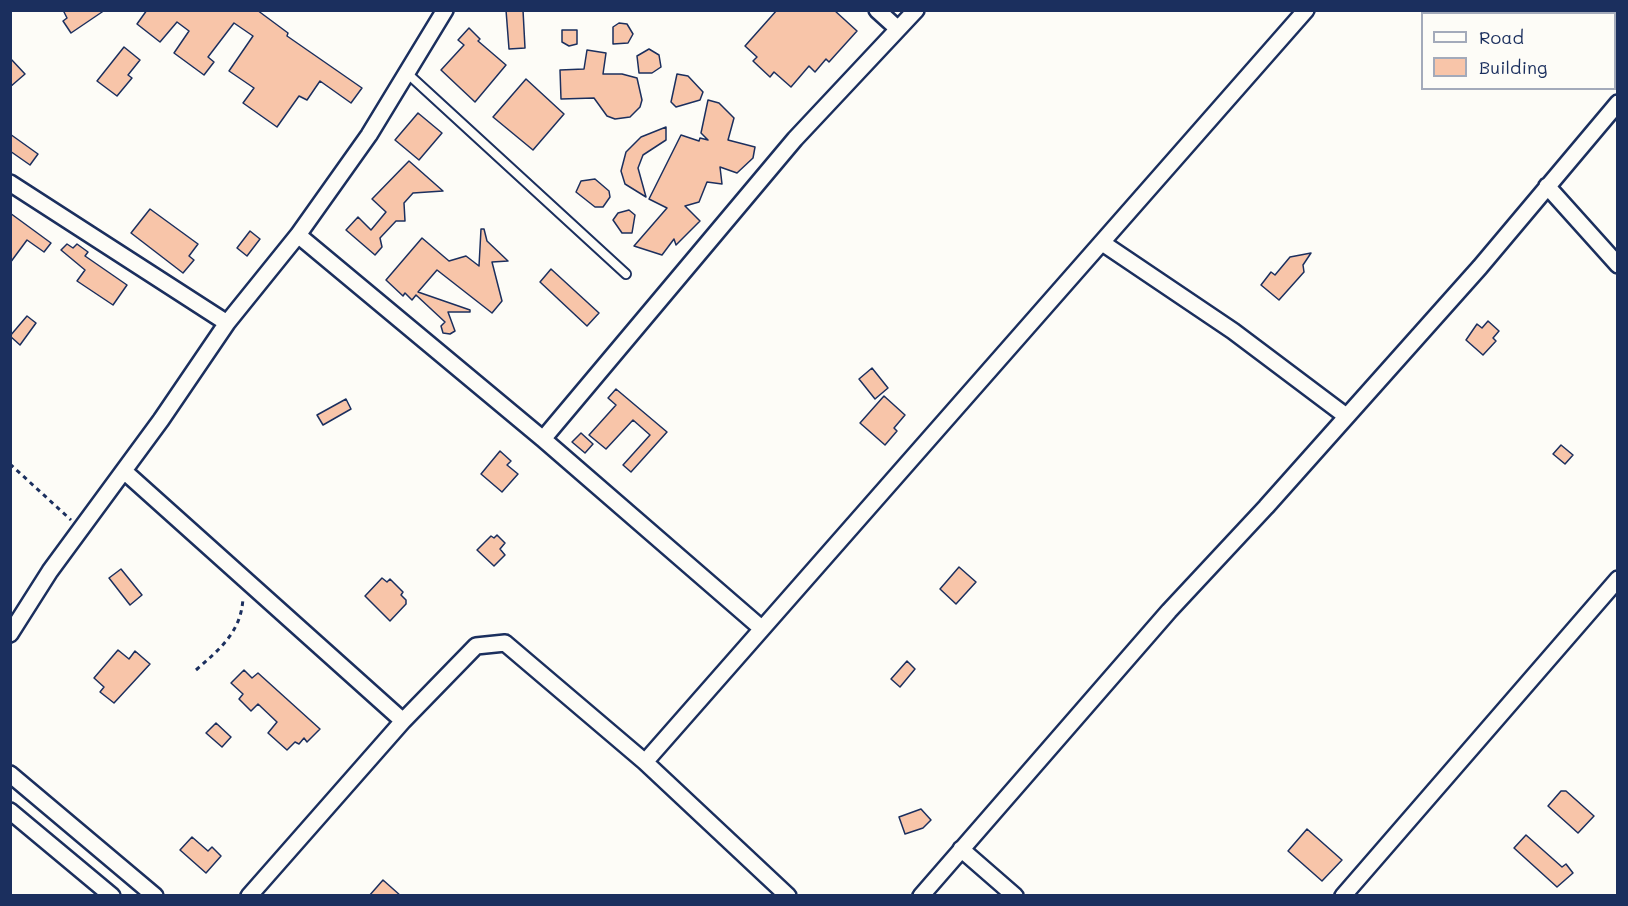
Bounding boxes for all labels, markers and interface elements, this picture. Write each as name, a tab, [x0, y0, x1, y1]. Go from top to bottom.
legend	[1421, 12, 1616, 90]
text: Road	[1479, 25, 1524, 49]
text: Building	[1479, 55, 1547, 79]

